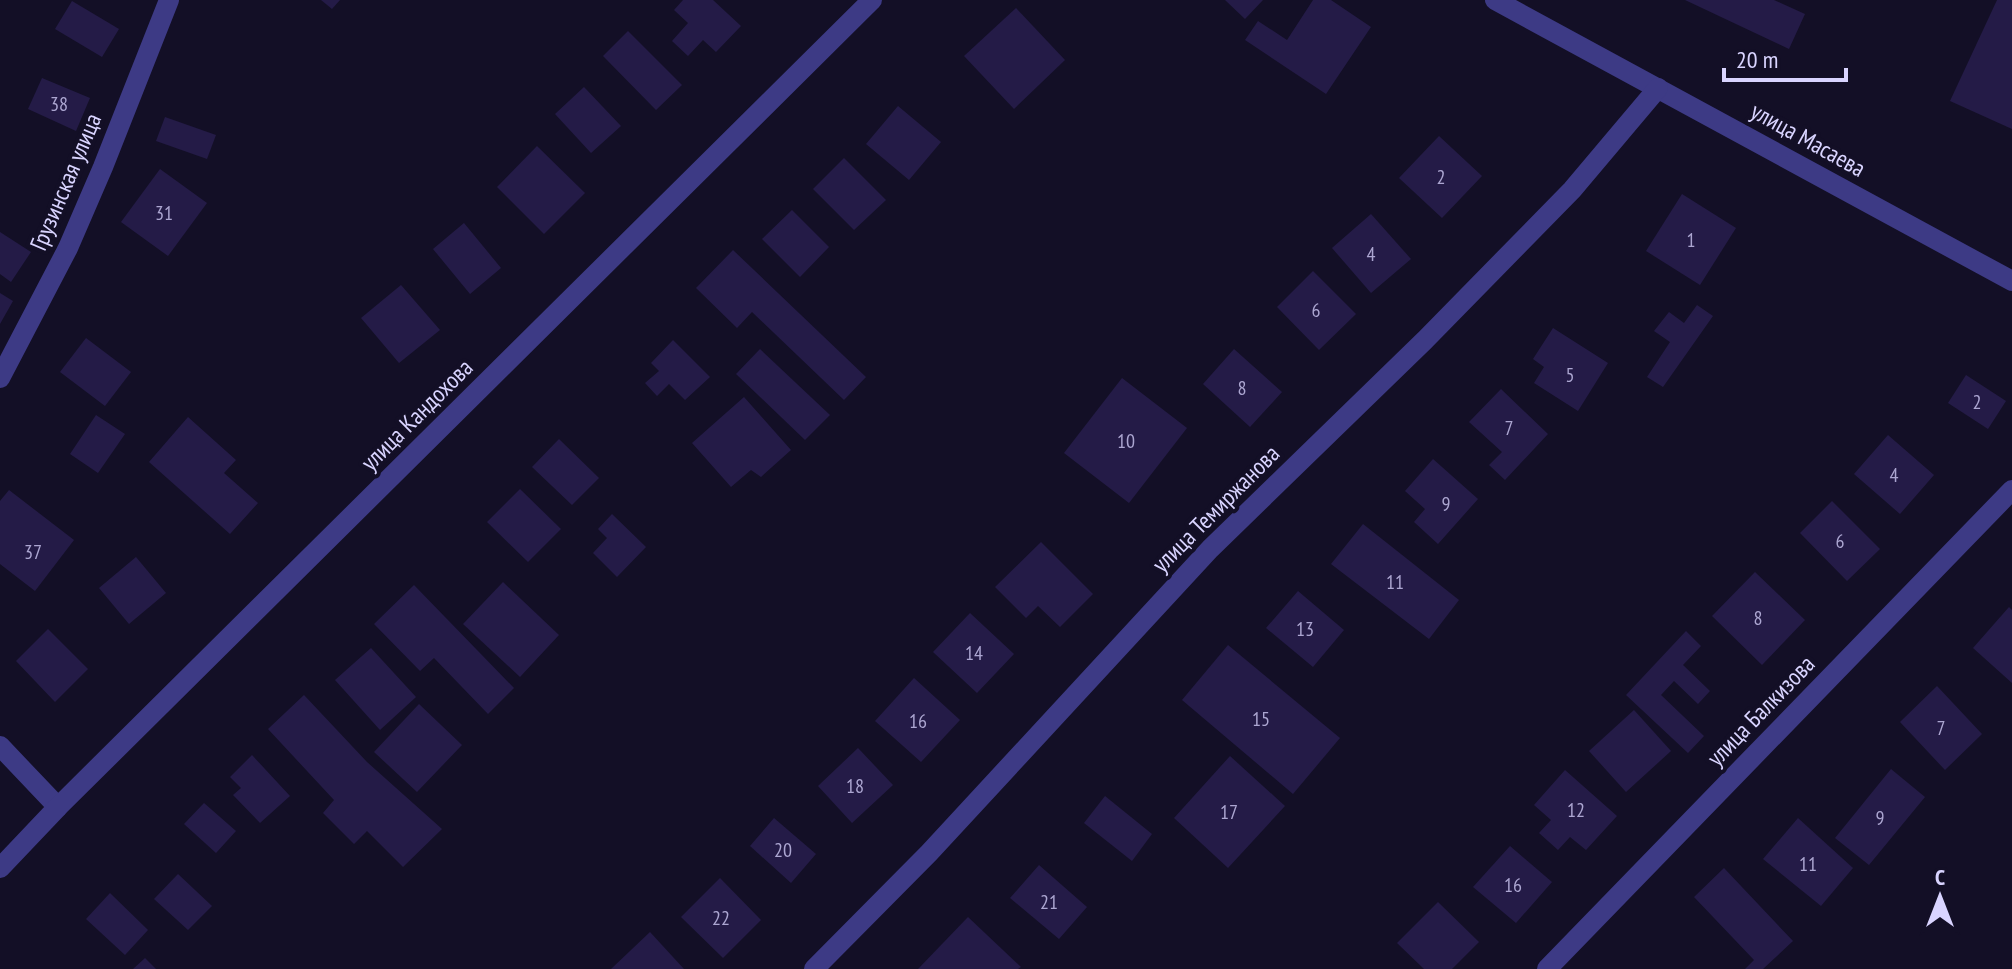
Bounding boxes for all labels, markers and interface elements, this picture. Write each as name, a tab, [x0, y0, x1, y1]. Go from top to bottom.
scale bar	[1724, 32, 1846, 82]
text: 20 m	[1736, 44, 1778, 75]
house number: 38	[50, 91, 68, 117]
street label: улица Масаева	[1745, 95, 1871, 184]
street label: Грузинская улица	[23, 109, 108, 255]
house number: 2	[1437, 164, 1446, 190]
house number: 31	[155, 200, 173, 226]
house number: 1	[1687, 227, 1696, 253]
house number: 4	[1367, 241, 1376, 267]
house number: 6	[1312, 297, 1321, 323]
street label: улица Кандохова	[354, 352, 479, 477]
house number: 5	[1566, 362, 1575, 388]
house number: 8	[1238, 375, 1247, 401]
house number: 2	[1973, 389, 1982, 415]
house number: 7	[1505, 415, 1514, 441]
house number: 10	[1117, 428, 1135, 454]
street label: улица Темиржанова	[1145, 438, 1286, 579]
house number: 4	[1890, 462, 1899, 488]
house number: 9	[1442, 491, 1451, 517]
house number: 6	[1836, 528, 1845, 554]
house number: 37	[24, 539, 42, 565]
house number: 11	[1386, 569, 1404, 595]
house number: 8	[1754, 605, 1763, 631]
house number: 13	[1296, 616, 1314, 642]
house number: 14	[965, 640, 983, 666]
street label: улица Балкизова	[1700, 649, 1821, 773]
house number: 15	[1252, 706, 1270, 732]
house number: 16	[909, 708, 927, 734]
house number: 7	[1937, 715, 1946, 741]
house number: 18	[846, 773, 864, 799]
house number: 12	[1567, 797, 1585, 823]
house number: 17	[1220, 799, 1238, 825]
house number: 9	[1876, 805, 1885, 831]
house number: 20	[774, 837, 792, 863]
house number: 11	[1799, 851, 1817, 877]
north arrow	[1900, 857, 1980, 937]
text: С	[1935, 863, 1945, 891]
house number: 16	[1504, 872, 1522, 898]
house number: 21	[1040, 889, 1058, 915]
house number: 22	[712, 905, 730, 931]

